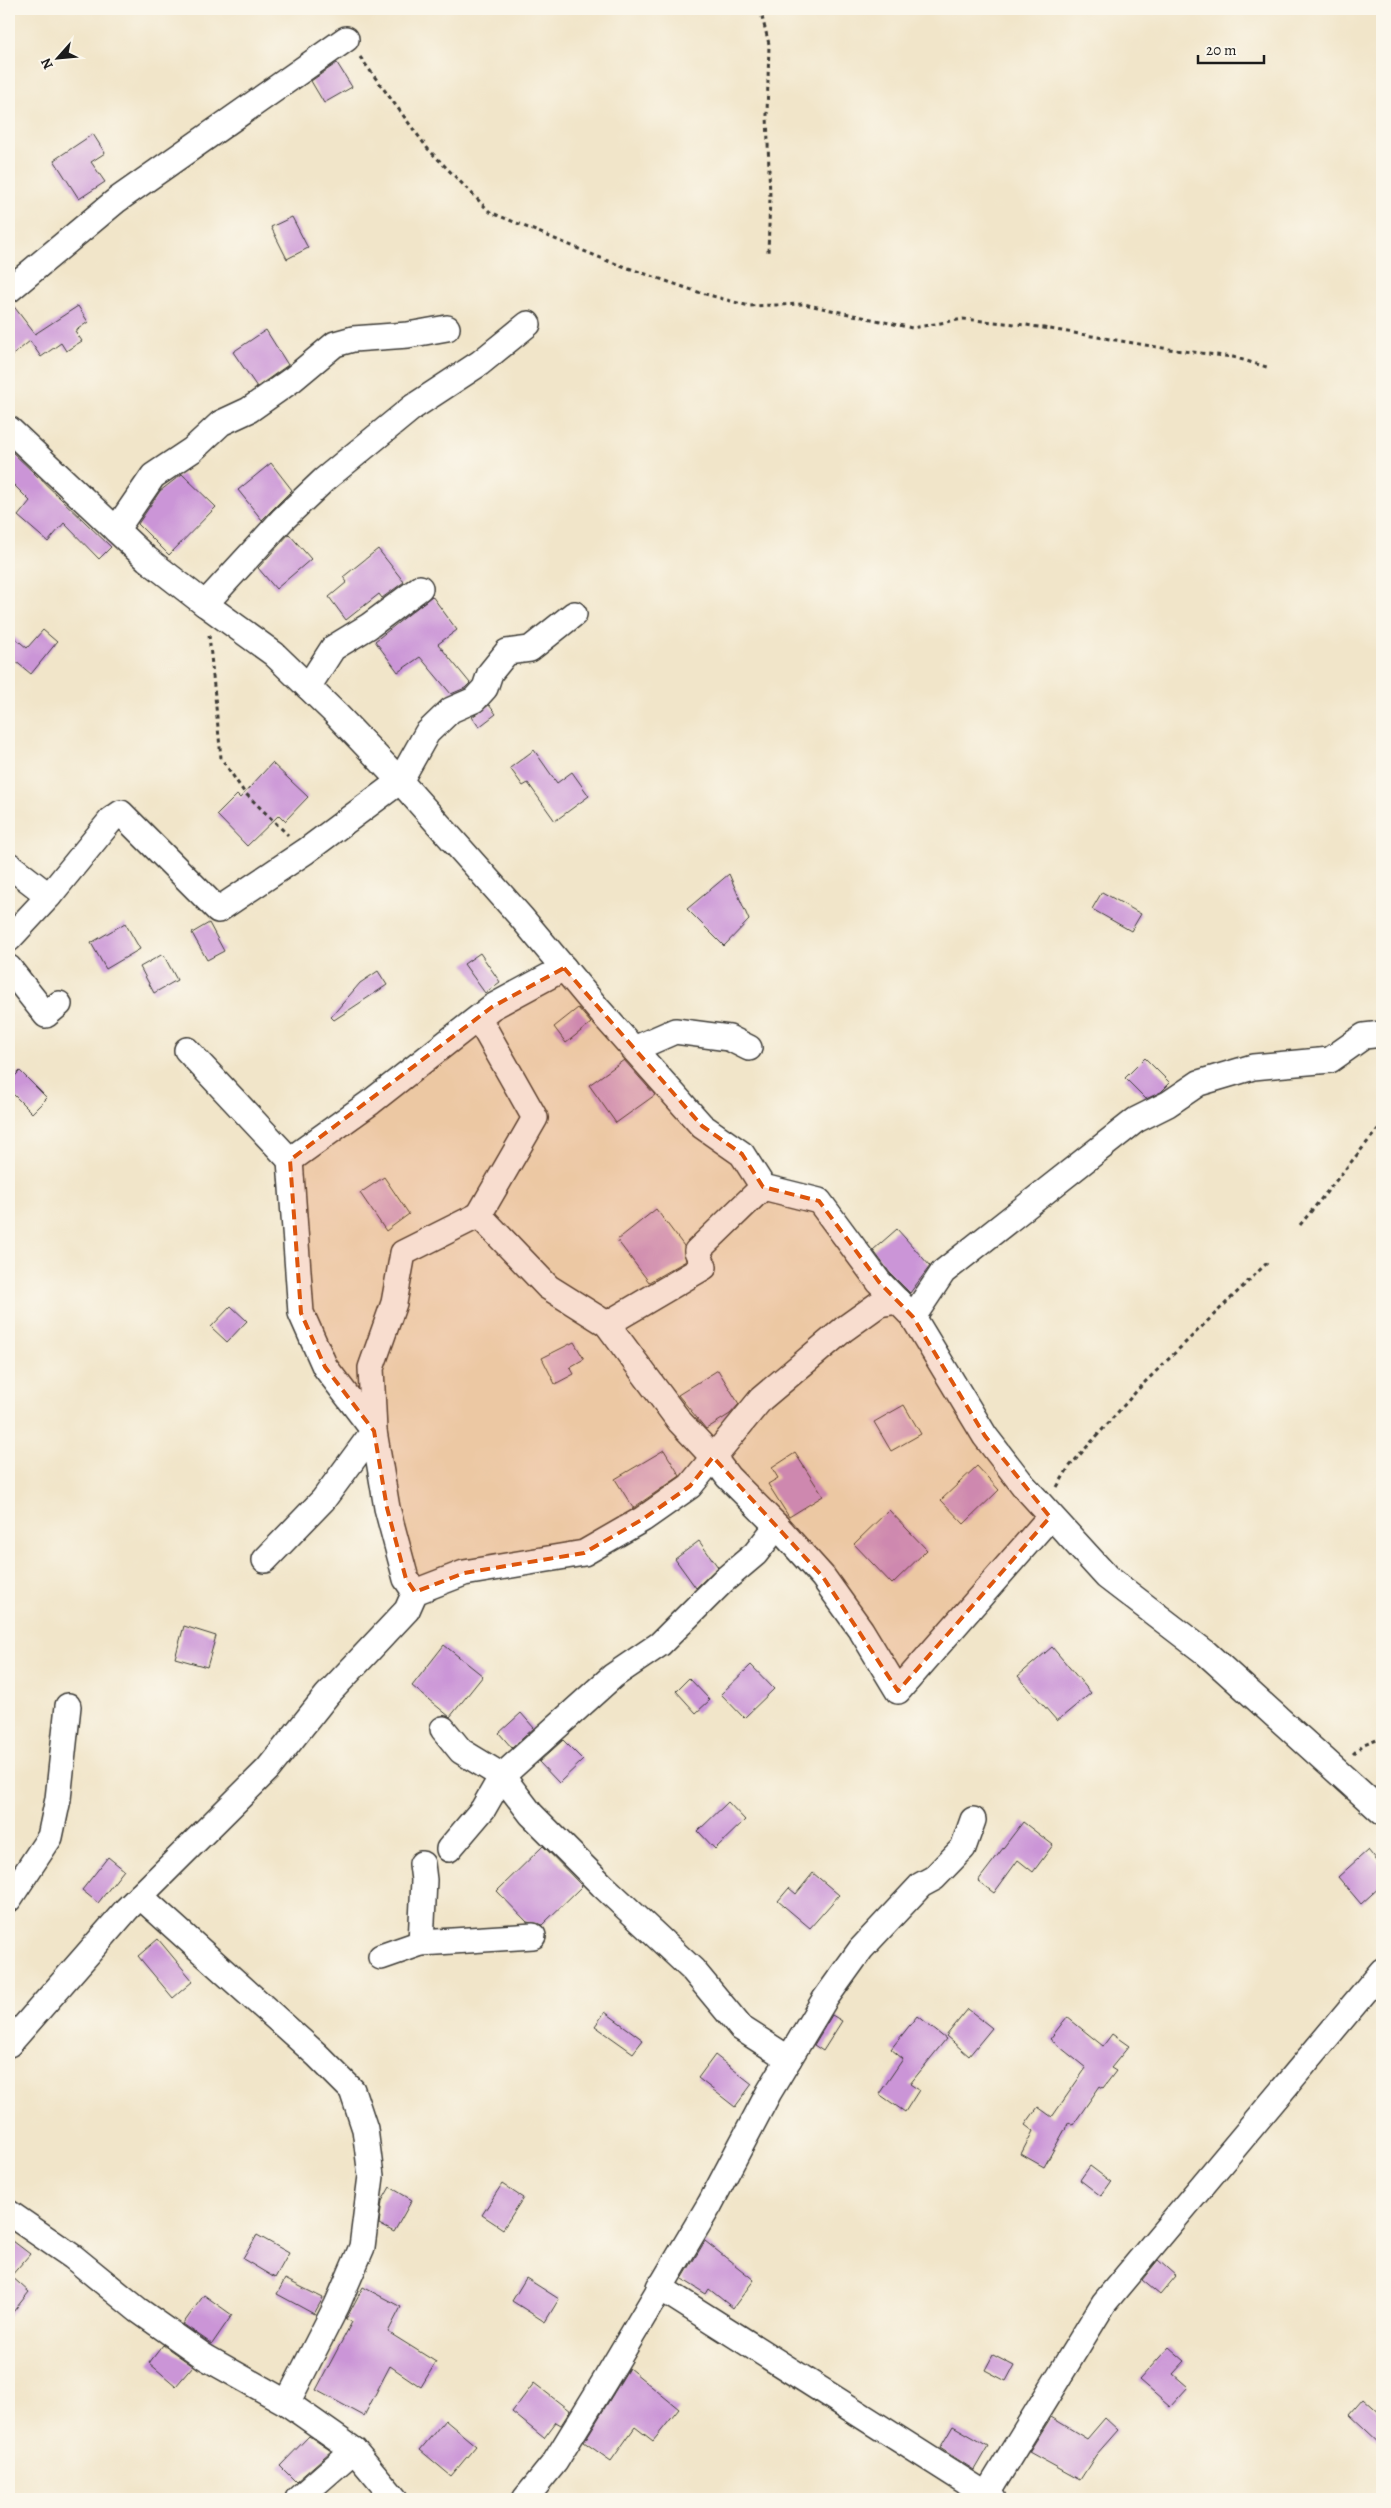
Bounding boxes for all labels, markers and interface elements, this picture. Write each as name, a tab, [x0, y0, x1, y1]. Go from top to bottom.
north arrow	[32, 32, 82, 82]
scale bar	[1198, 32, 1265, 64]
text: 20 m	[1206, 40, 1237, 60]
text: N	[36, 55, 58, 73]

